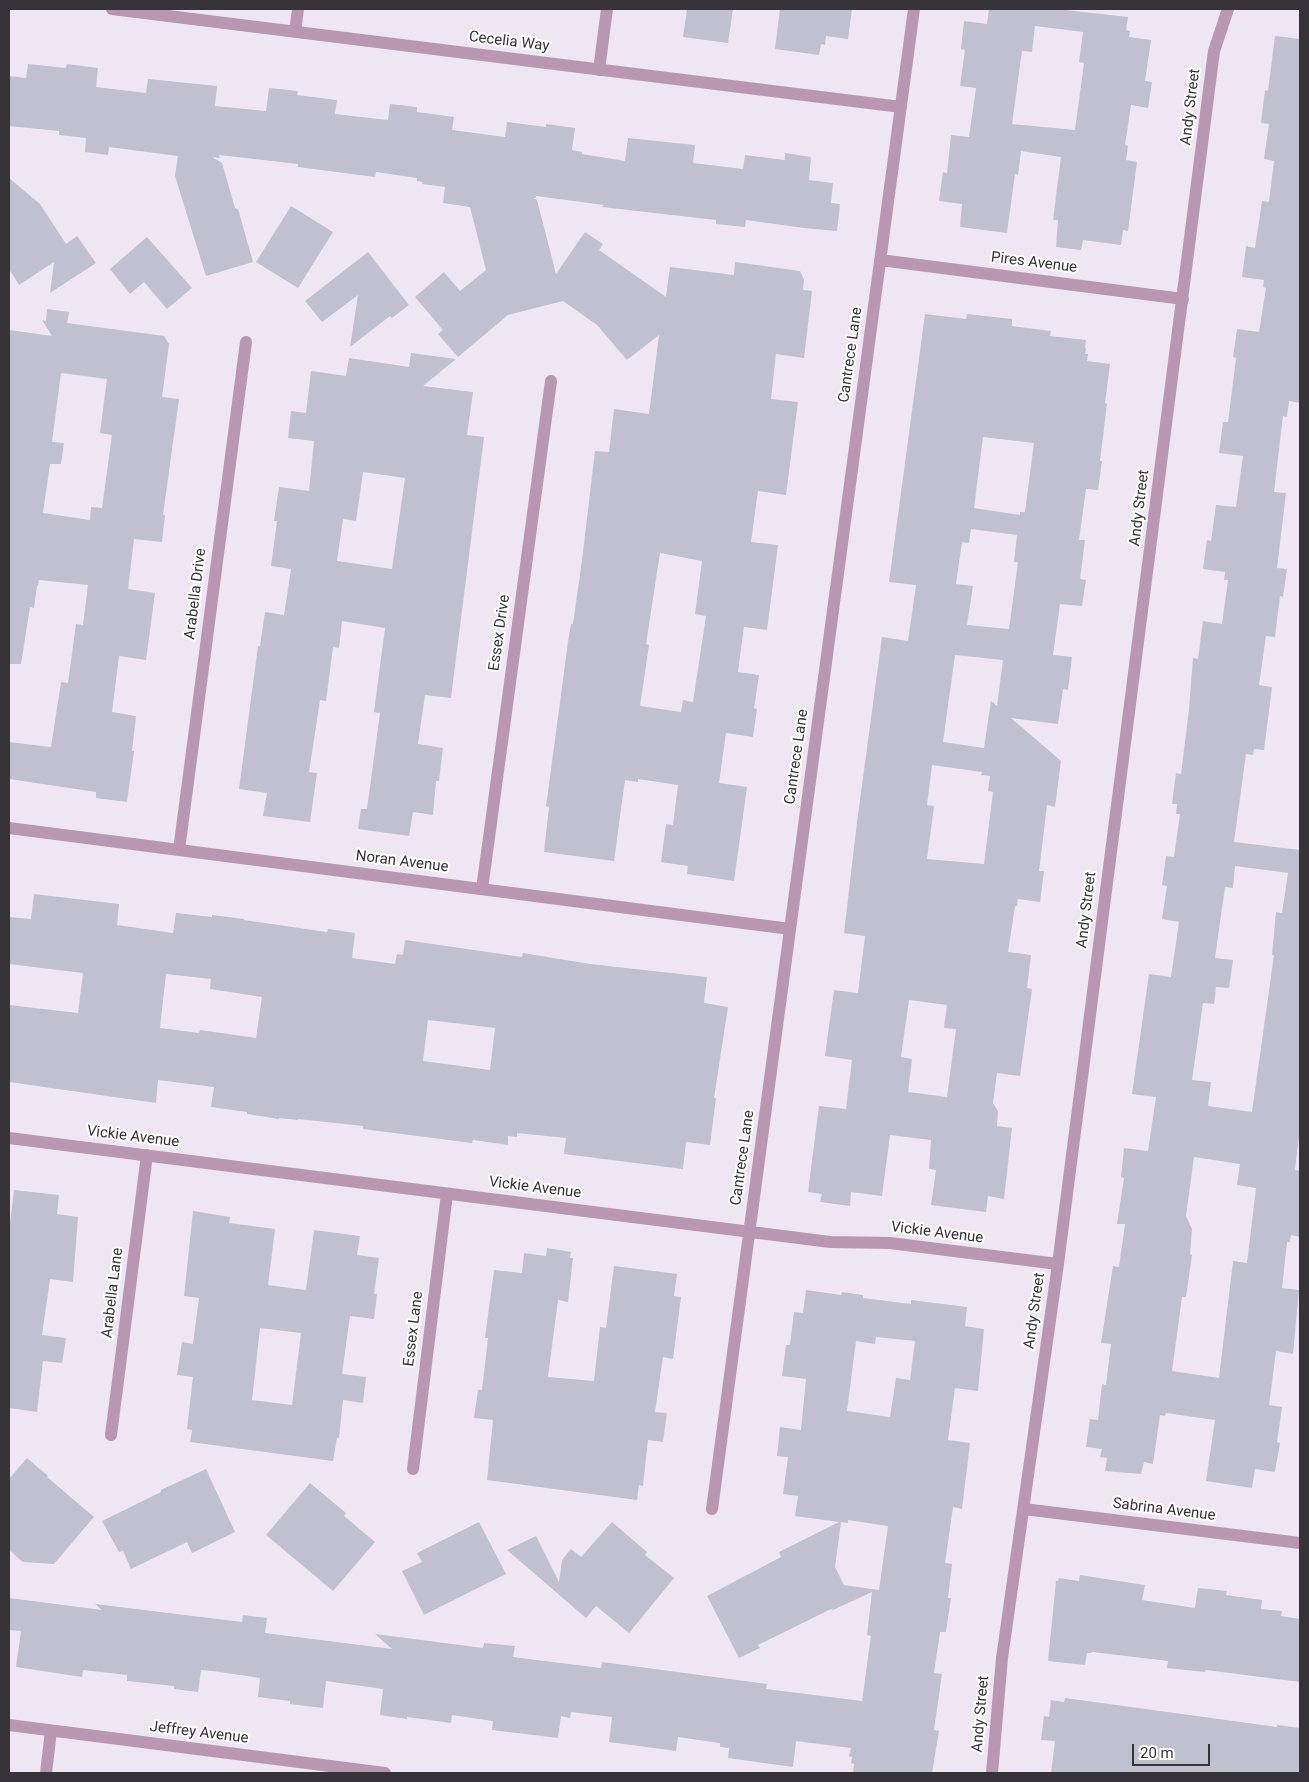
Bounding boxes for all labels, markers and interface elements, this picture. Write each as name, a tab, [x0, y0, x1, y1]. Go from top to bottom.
street label: Cecelia Way	[468, 28, 550, 56]
street label: Andy Street	[1177, 68, 1205, 146]
street label: Pires Avenue	[990, 249, 1078, 277]
street label: Cantrece Lane	[835, 306, 867, 404]
street label: Andy Street	[1126, 469, 1154, 547]
street label: Arabella Drive	[181, 547, 211, 641]
street label: Essex Drive	[486, 594, 514, 672]
street label: Cantrece Lane	[781, 708, 813, 806]
street label: Noran Avenue	[355, 847, 449, 877]
street label: Andy Street	[1073, 871, 1101, 949]
street label: Cantrece Lane	[727, 1109, 759, 1207]
street label: Vickie Avenue	[86, 1122, 180, 1152]
street label: Vickie Avenue	[488, 1173, 582, 1203]
street label: Vickie Avenue	[890, 1218, 984, 1248]
street label: Arabella Lane	[99, 1247, 127, 1339]
street label: Andy Street	[1021, 1272, 1049, 1350]
street label: Essex Lane	[400, 1290, 428, 1368]
street label: Sabrina Avenue	[1112, 1495, 1216, 1525]
street label: Andy Street	[969, 1675, 993, 1753]
street label: Jeffrey Avenue	[149, 1718, 249, 1748]
scale bar	[1134, 1734, 1212, 1766]
text: 20 m	[1140, 1744, 1174, 1762]

